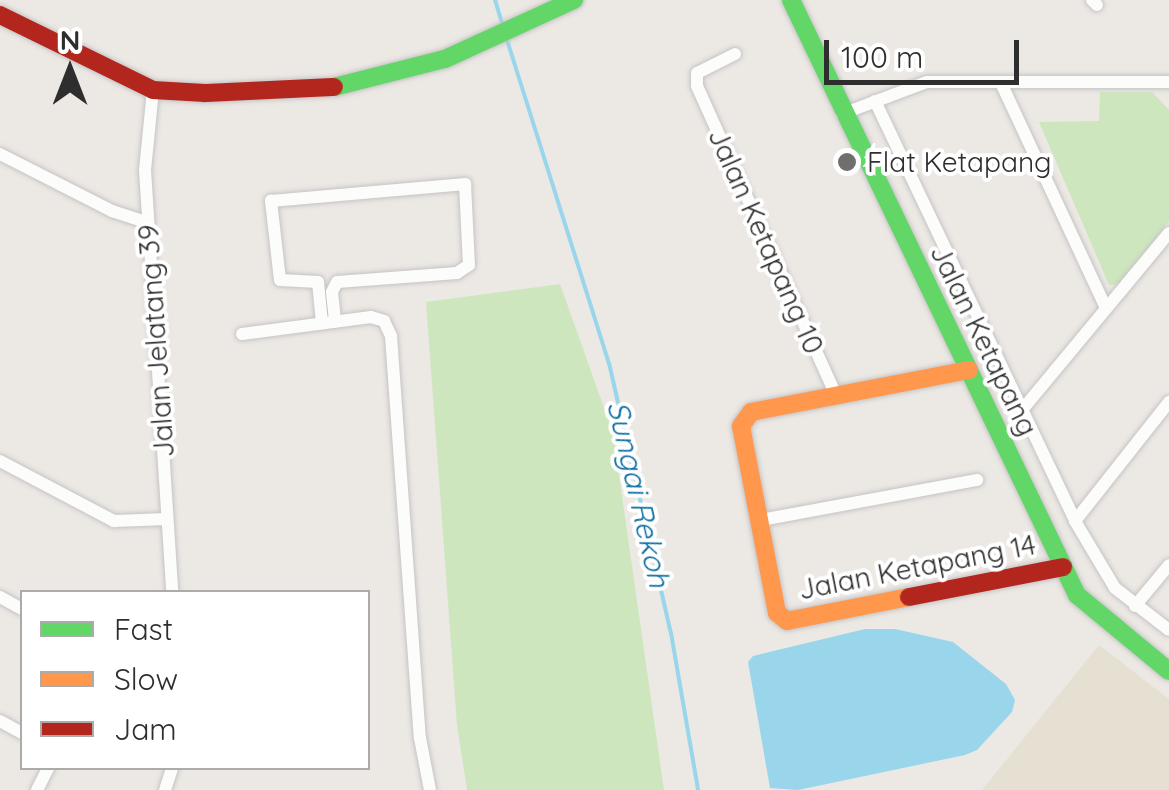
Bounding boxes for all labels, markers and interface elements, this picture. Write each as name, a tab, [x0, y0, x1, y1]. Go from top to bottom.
north arrow	[20, 20, 120, 120]
scale bar	[829, 20, 1024, 82]
text: N	[60, 22, 80, 57]
text: 100 m	[841, 38, 923, 76]
street label: Jalan Ketapang 10	[701, 123, 831, 359]
place label: Flat Ketapang	[867, 145, 1052, 179]
marker: Flat Ketapang	[836, 151, 858, 173]
street label: Jalan Jelatang 39	[131, 223, 181, 459]
street label: Jalan Ketapang	[923, 239, 1045, 441]
water label: Sungai Rekoh	[600, 397, 678, 591]
street label: Jalan Ketapang 14	[796, 528, 1038, 606]
legend	[20, 590, 370, 770]
text: Fast	[114, 610, 173, 648]
text: Slow	[114, 660, 178, 698]
text: Jam	[114, 710, 177, 748]

